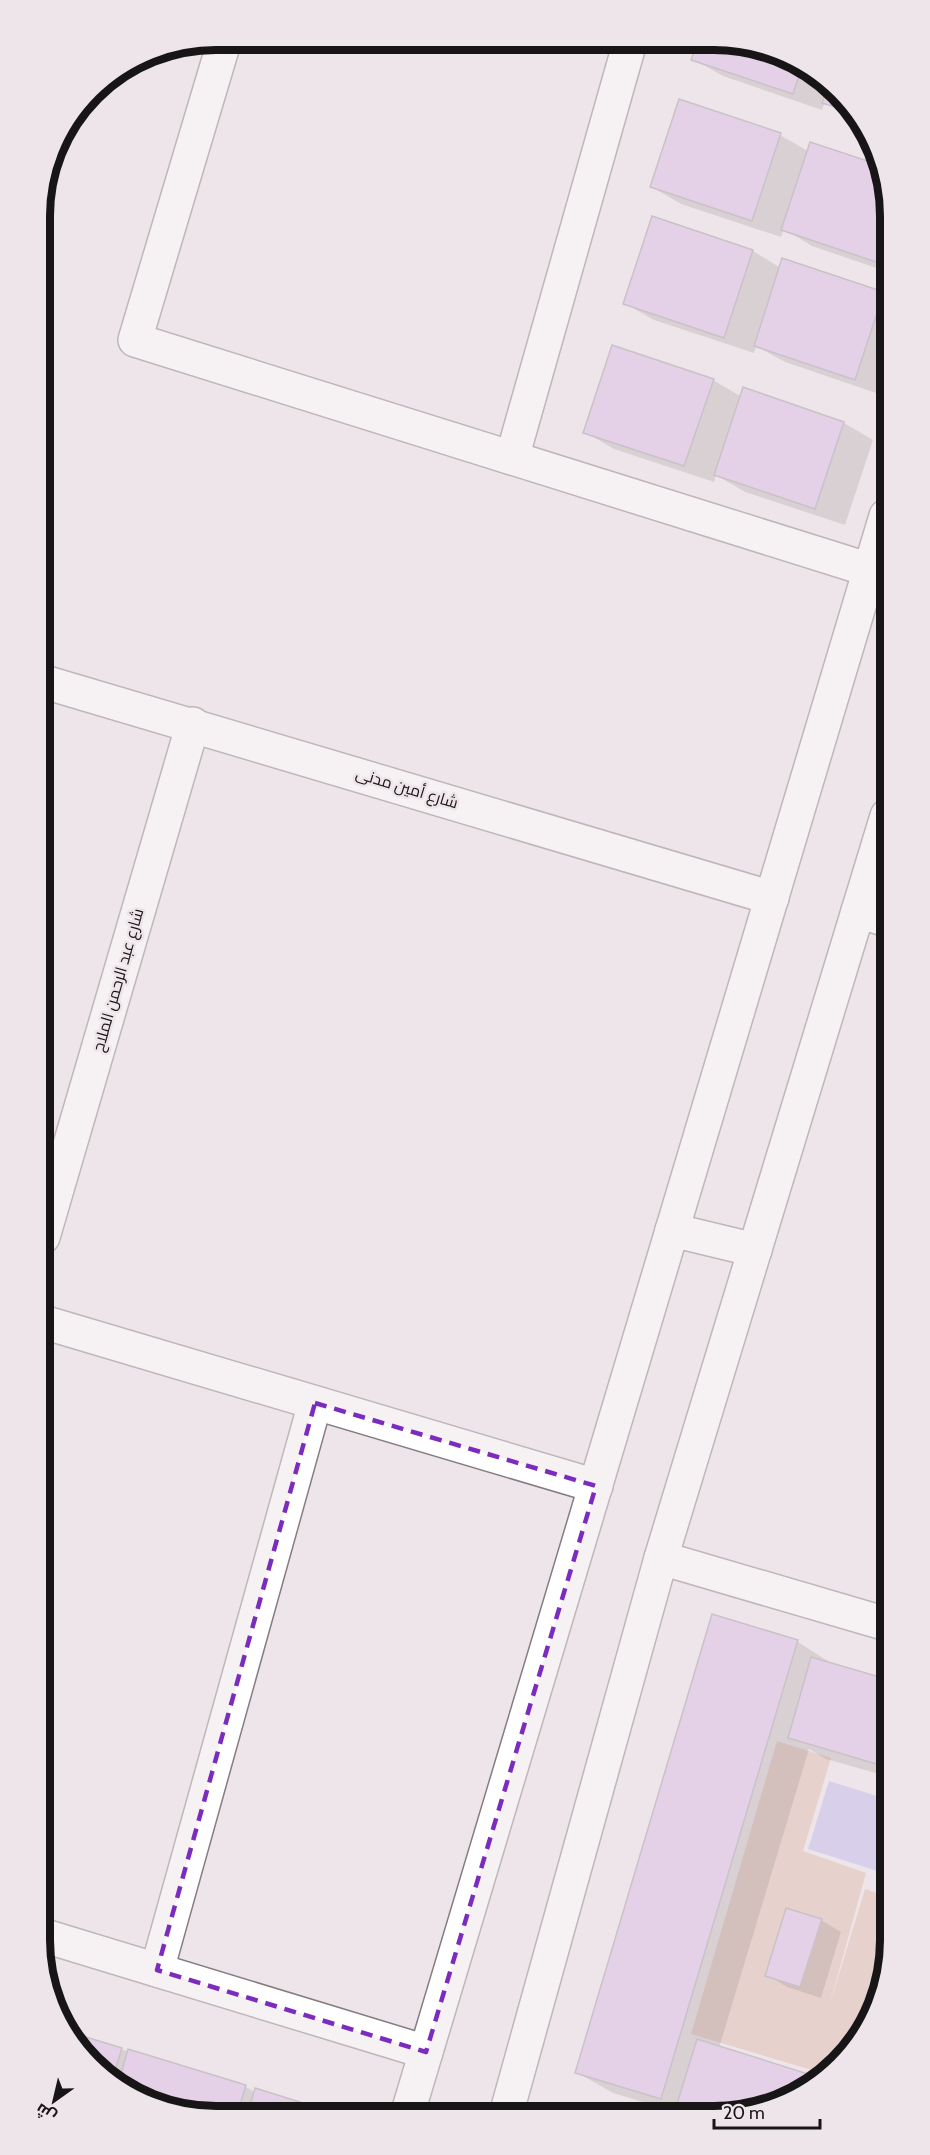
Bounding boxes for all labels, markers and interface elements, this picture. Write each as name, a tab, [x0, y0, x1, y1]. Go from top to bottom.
street label: شارع أمين مدنى	[353, 763, 460, 814]
street label: شارع عبد الرحمن الملاح	[88, 906, 150, 1055]
north arrow	[24, 2071, 84, 2131]
scale bar	[714, 2092, 820, 2130]
text: ش	[32, 2099, 60, 2127]
text: 20 m	[723, 2102, 765, 2124]

